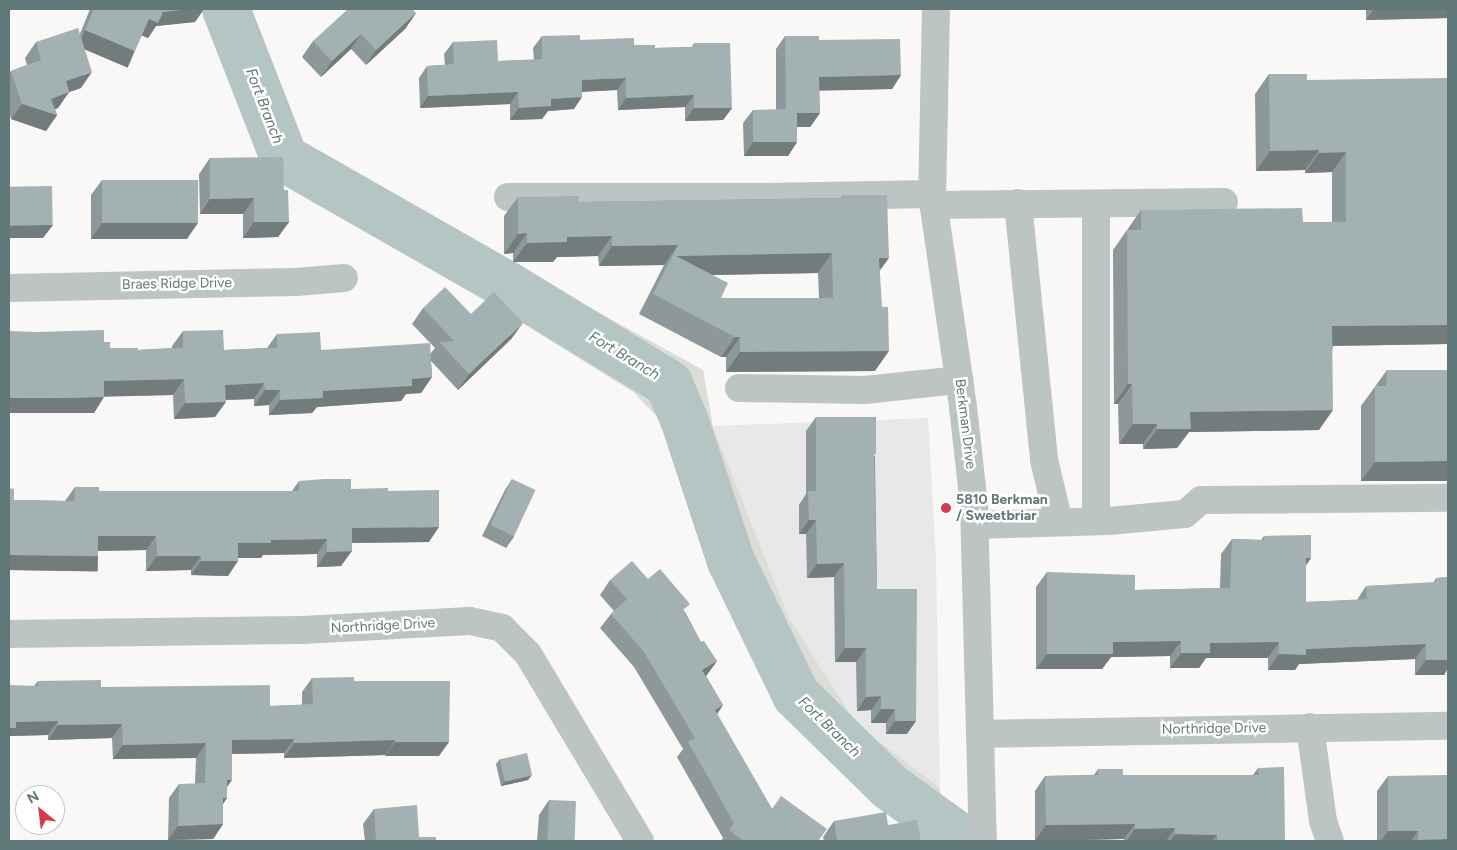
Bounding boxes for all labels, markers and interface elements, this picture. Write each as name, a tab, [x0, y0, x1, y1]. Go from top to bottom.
water label: Fort Branch	[241, 66, 287, 146]
street label: Braes Ridge Drive	[122, 275, 232, 293]
water label: Fort Branch	[585, 328, 663, 384]
street label: Berkman Drive	[951, 378, 979, 470]
place label: 5810 Berkman / Sweetbriar	[956, 492, 1048, 524]
marker: 5810 Berkman / Sweetbriar	[940, 502, 952, 514]
street label: Northridge Drive	[330, 615, 436, 637]
water label: Fort Branch	[794, 693, 864, 761]
street label: Northridge Drive	[1162, 720, 1266, 738]
north arrow	[15, 785, 65, 835]
text: N	[24, 787, 42, 807]

